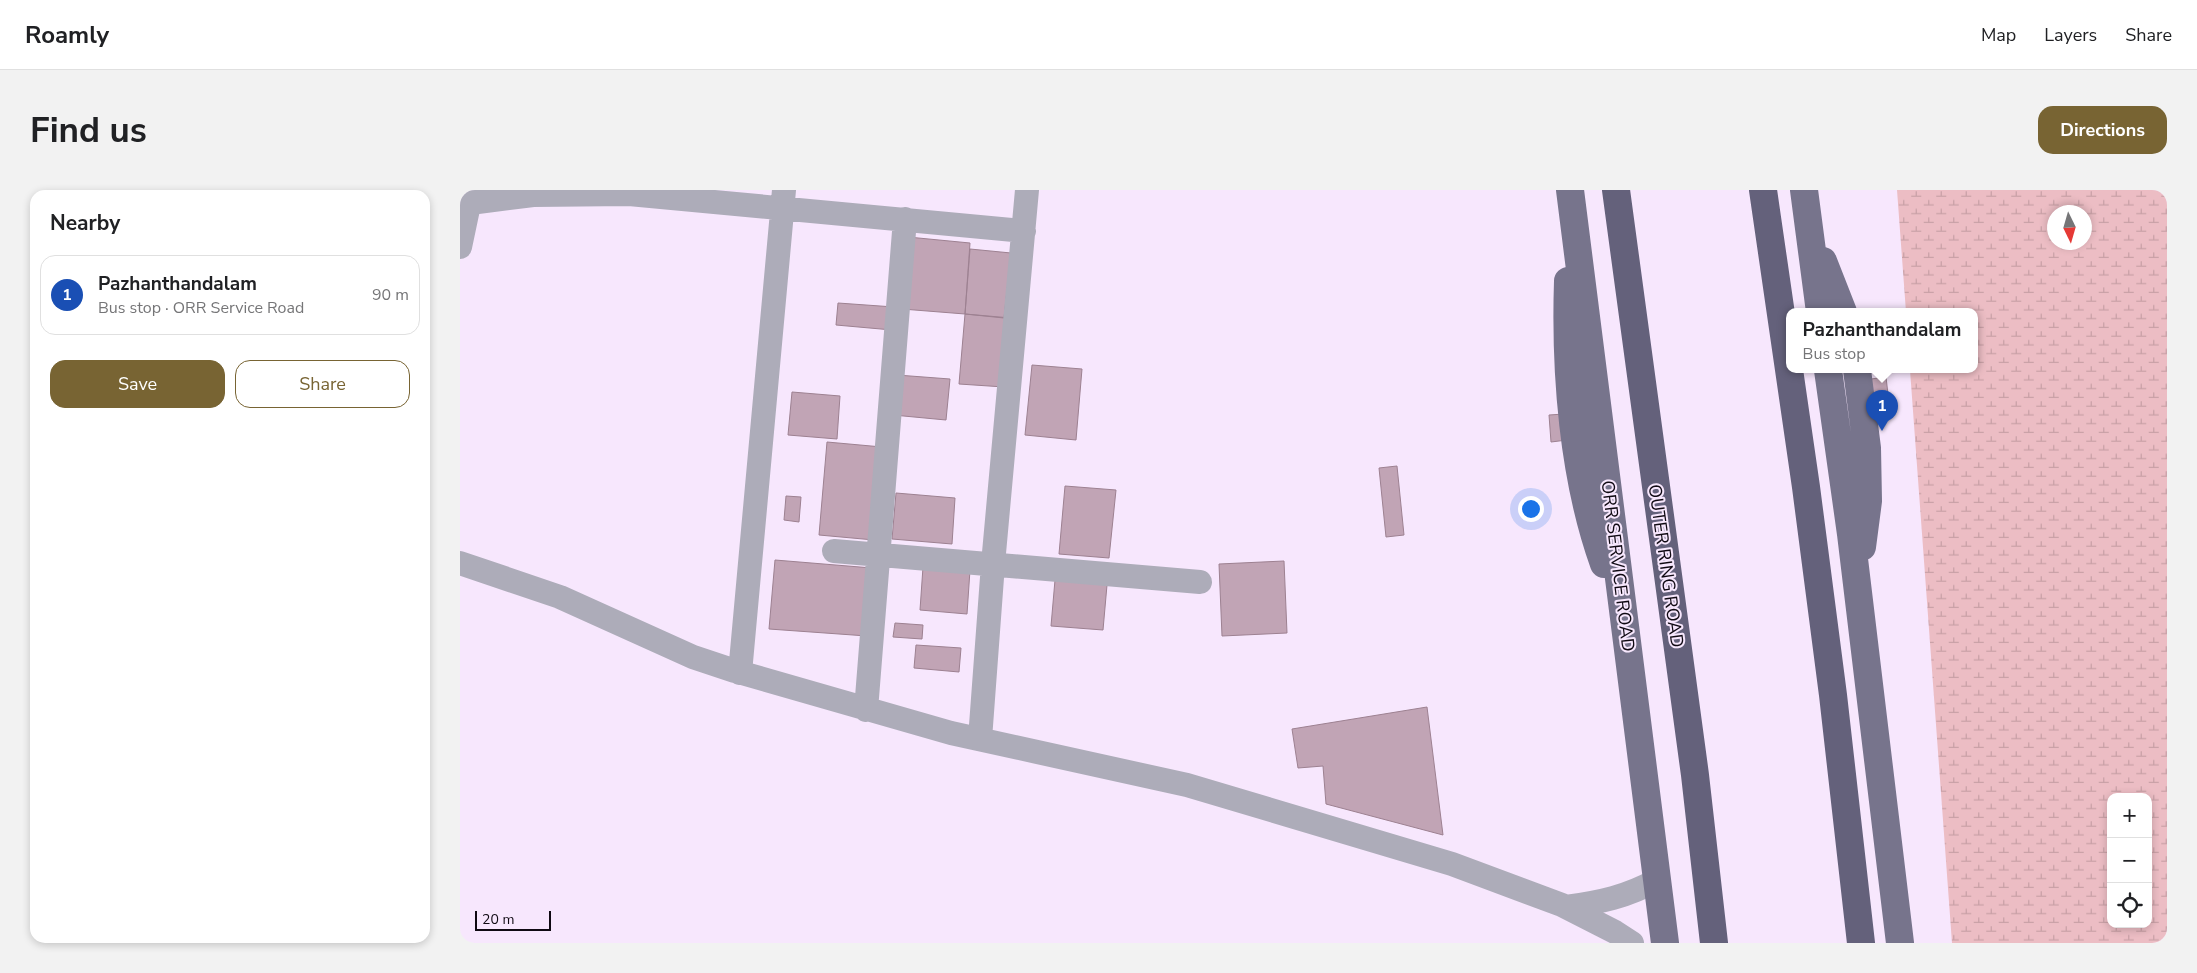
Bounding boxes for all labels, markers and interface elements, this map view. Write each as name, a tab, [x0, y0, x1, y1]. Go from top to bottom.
text: Roamly	[25, 19, 109, 51]
text: Map	[1981, 23, 2016, 47]
text: Layers	[2044, 23, 2097, 47]
text: Share	[2125, 23, 2172, 47]
button: Directions	[2038, 106, 2167, 154]
text: Find us	[30, 107, 147, 154]
north arrow	[2047, 205, 2092, 250]
text: Nearby	[50, 209, 120, 237]
text: Pazhanthandalam	[98, 271, 257, 297]
text: 1	[62, 284, 72, 306]
text: 90 m	[372, 284, 409, 306]
text: Bus stop · ORR Service Road	[98, 297, 304, 319]
popup	[1786, 308, 1978, 373]
text: Pazhanthandalam	[1803, 317, 1961, 343]
text: Bus stop	[1803, 343, 1866, 365]
button: Save	[50, 360, 225, 408]
button: Share	[235, 360, 410, 408]
pin: 1	[1866, 390, 1898, 431]
street label: ORR SERVICE ROAD	[1596, 479, 1640, 653]
street label: OUTER RING ROAD	[1643, 483, 1689, 649]
your location	[1518, 496, 1544, 522]
map controls	[2107, 793, 2152, 928]
button: +	[2107, 793, 2152, 838]
button: −	[2107, 838, 2152, 883]
button: locate	[2107, 883, 2152, 928]
scale bar	[475, 908, 551, 931]
text: 20 m	[482, 910, 514, 929]

